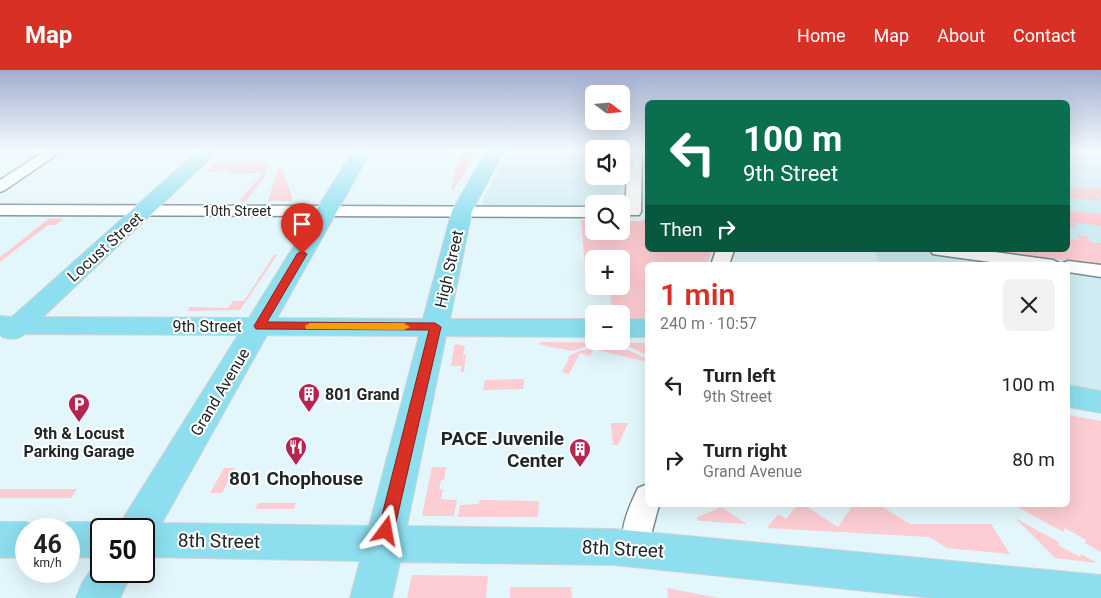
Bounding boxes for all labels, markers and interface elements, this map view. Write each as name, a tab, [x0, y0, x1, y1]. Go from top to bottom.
text: Map	[25, 21, 72, 49]
text: Home	[797, 25, 846, 46]
text: Map	[874, 25, 909, 46]
text: About	[937, 25, 985, 46]
text: Contact	[1013, 25, 1076, 46]
north arrow	[585, 85, 630, 130]
map controls	[585, 85, 630, 350]
text: 100 m	[743, 119, 842, 160]
icon: left	[660, 120, 725, 185]
button: sound	[585, 140, 630, 185]
text: 9th Street	[743, 161, 838, 186]
button: search	[585, 195, 630, 240]
street label: 10th Street	[203, 203, 272, 219]
pin	[281, 203, 323, 254]
street label: Locust Street	[63, 208, 147, 286]
icon: arrive	[288, 210, 316, 238]
icon: right	[712, 215, 740, 243]
text: Then	[660, 218, 702, 241]
street label: High Street	[431, 228, 467, 310]
button: +	[585, 250, 630, 295]
text: 1 min	[660, 277, 735, 312]
button: close	[1003, 279, 1055, 331]
button: −	[585, 305, 630, 350]
text: 240 m · 10:57	[660, 314, 757, 333]
street label: 9th Street	[172, 317, 242, 336]
street label: Grand Avenue	[186, 345, 254, 439]
text: Turn left	[703, 364, 776, 387]
icon: left	[660, 371, 688, 399]
text: 100 m	[1002, 373, 1055, 396]
building icon: 801 Grand	[297, 382, 321, 413]
place label: 801 Grand	[325, 385, 400, 404]
text: 9th Street	[703, 387, 772, 406]
parking icon: 9th & Locust Parking Garage	[67, 392, 91, 423]
place label: 9th & Locust Parking Garage	[24, 424, 135, 461]
place label: PACE Juvenile Center	[441, 427, 564, 472]
restaurant icon: 801 Chophouse	[284, 435, 308, 466]
building icon: PACE Juvenile Center	[568, 437, 592, 468]
text: Turn right	[703, 439, 787, 462]
icon: right	[660, 446, 688, 474]
text: 80 m	[1012, 448, 1055, 471]
text: Grand Avenue	[703, 462, 802, 481]
place label: 801 Chophouse	[229, 467, 363, 490]
position arrow	[359, 504, 411, 556]
speed limit sign: 50	[90, 518, 155, 583]
street label: 8th Street	[178, 529, 260, 553]
text: 46	[33, 530, 62, 559]
street label: 8th Street	[581, 535, 665, 563]
text: km/h	[33, 556, 62, 570]

